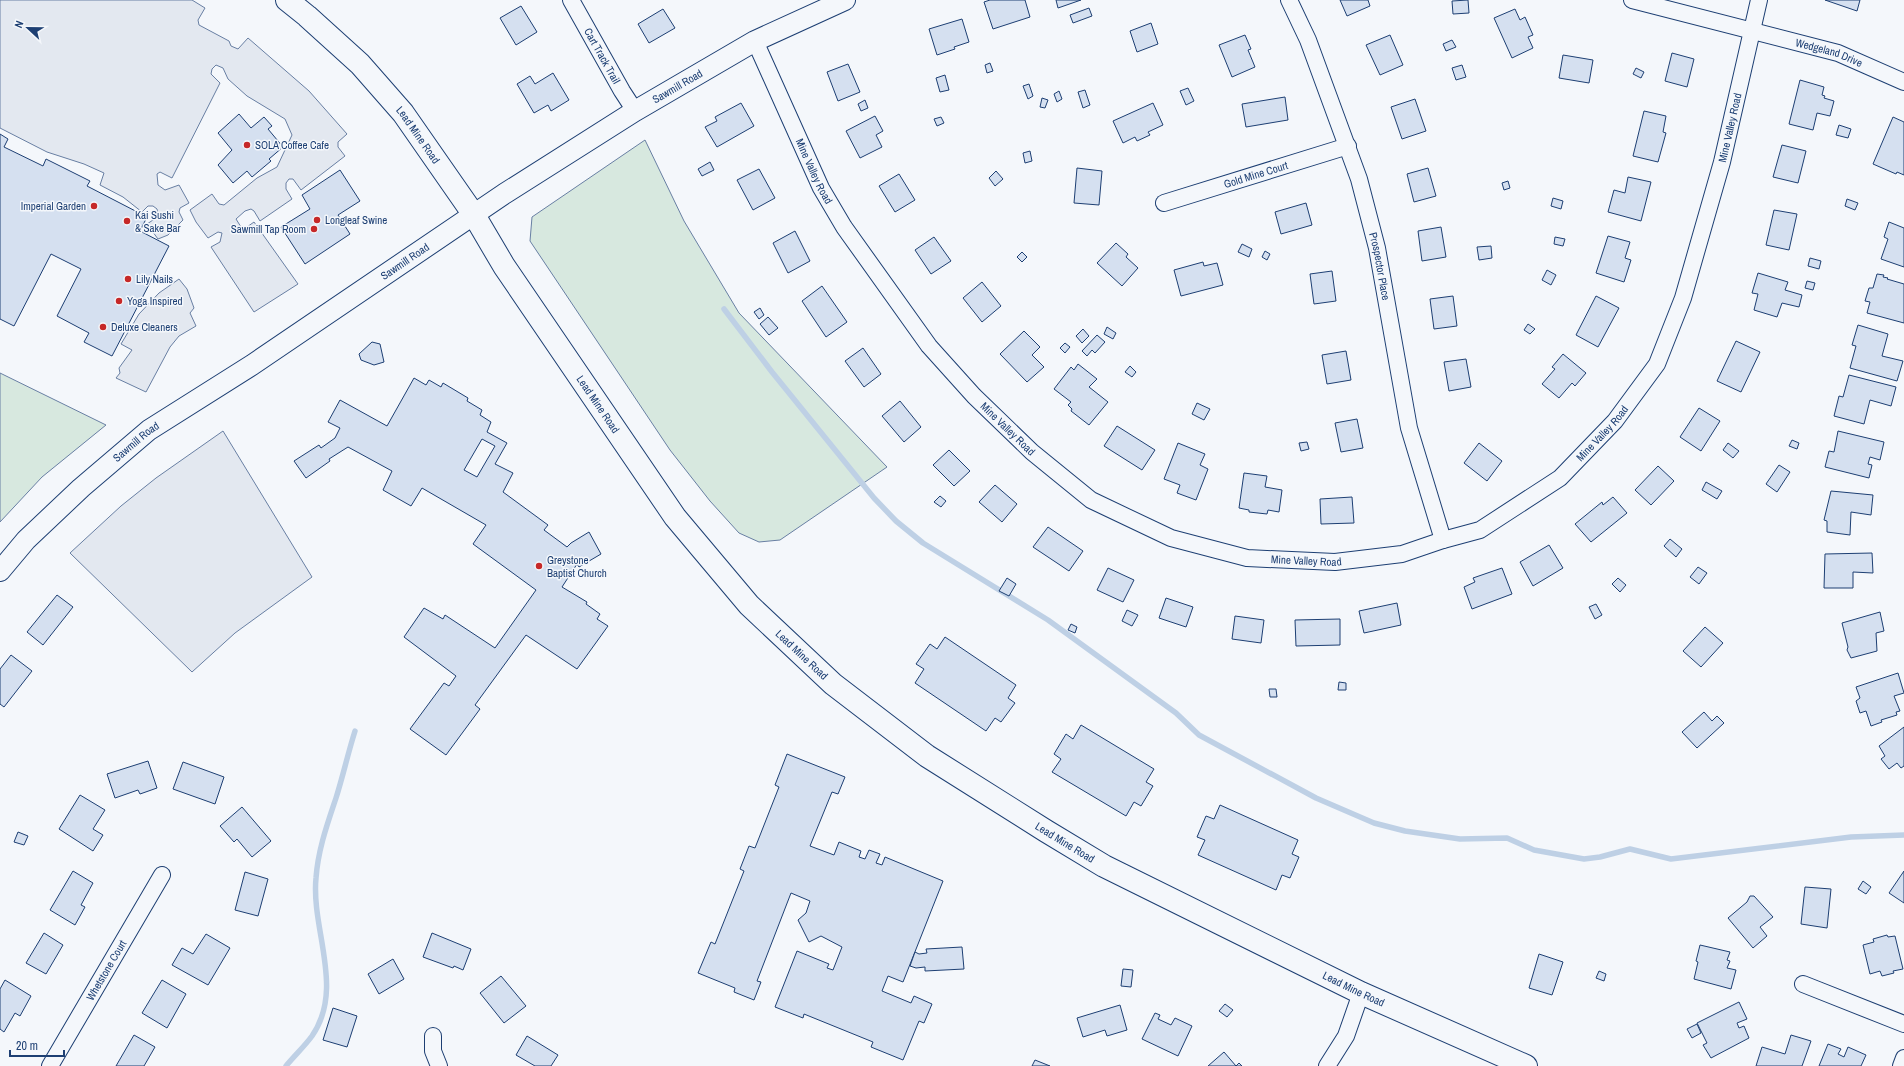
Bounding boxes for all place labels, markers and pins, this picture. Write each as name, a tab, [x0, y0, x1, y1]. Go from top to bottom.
place label: SOLA Coffee Cafe	[255, 138, 329, 152]
marker: SOLA Coffee Cafe	[242, 140, 252, 150]
place label: Imperial Garden	[21, 199, 86, 213]
marker: Imperial Garden	[89, 201, 99, 211]
place label: Kai Sushi & Sake Bar	[135, 208, 181, 235]
place label: Longleaf Swine	[325, 213, 387, 227]
marker: Longleaf Swine	[312, 215, 322, 225]
marker: Kai Sushi & Sake Bar	[122, 216, 132, 226]
place label: Sawmill Tap Room	[231, 222, 306, 236]
marker: Sawmill Tap Room	[309, 224, 319, 234]
place label: Lily Nails	[136, 272, 174, 286]
marker: Lily Nails	[123, 274, 133, 284]
place label: Yoga Inspired	[127, 294, 182, 308]
marker: Yoga Inspired	[114, 296, 124, 306]
place label: Deluxe Cleaners	[111, 320, 178, 334]
marker: Deluxe Cleaners	[98, 322, 108, 332]
place label: Greystone Baptist Church	[547, 553, 607, 580]
marker: Greystone Baptist Church	[534, 561, 544, 571]

